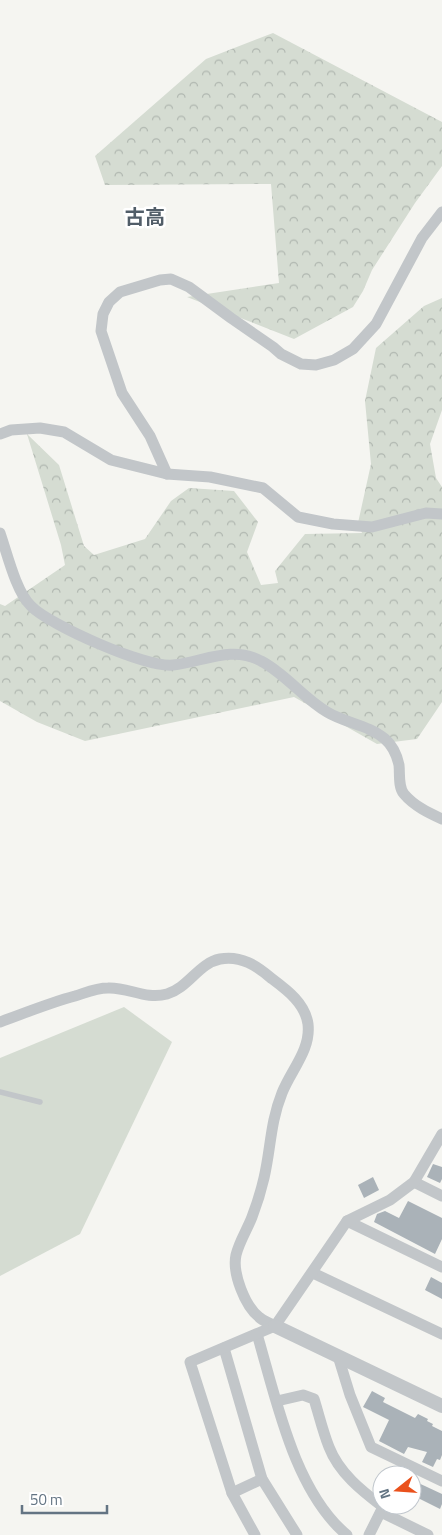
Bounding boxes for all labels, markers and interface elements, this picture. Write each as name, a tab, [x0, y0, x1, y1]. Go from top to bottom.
district label: 古高	[125, 201, 165, 232]
north arrow	[372, 1465, 422, 1515]
scale bar	[22, 1482, 108, 1514]
text: N	[373, 1486, 396, 1502]
text: 50 m	[30, 1488, 63, 1511]

